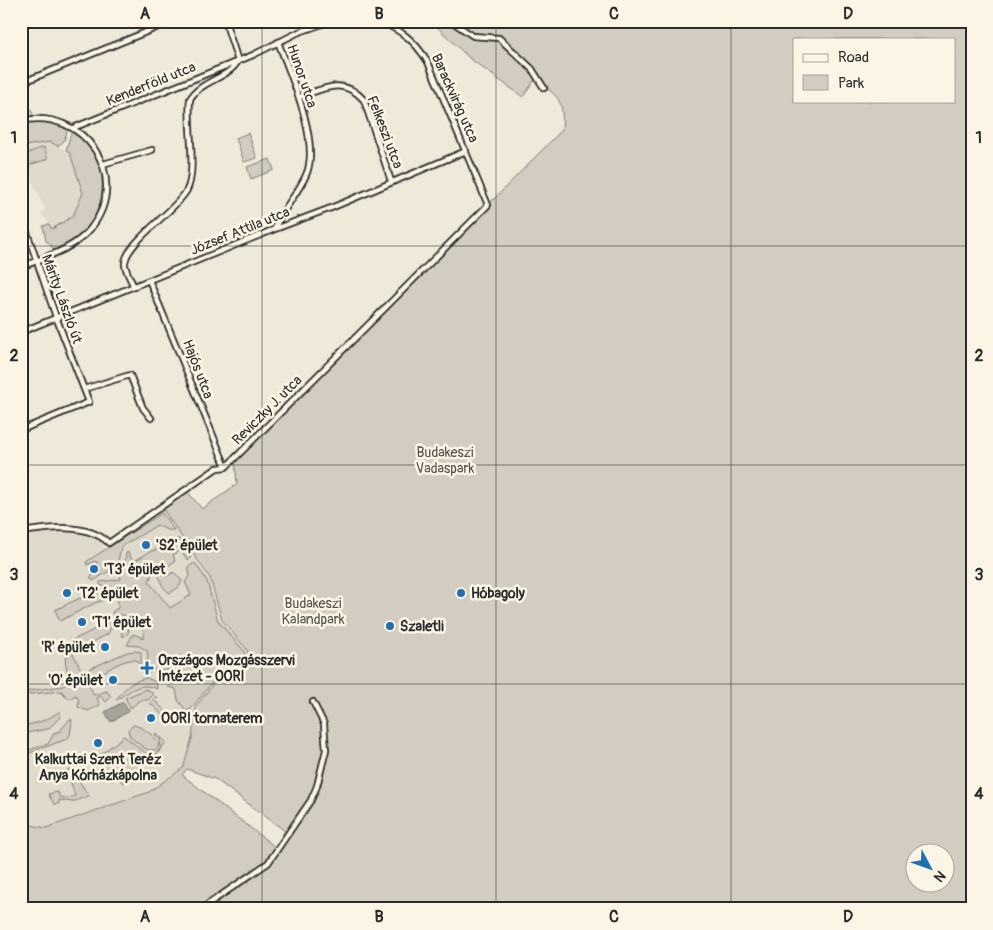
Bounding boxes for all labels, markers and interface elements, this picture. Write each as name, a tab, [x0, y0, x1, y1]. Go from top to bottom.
text: A	[140, 4, 151, 24]
text: B	[374, 4, 384, 24]
text: C	[609, 4, 619, 24]
text: D	[843, 4, 853, 24]
legend	[793, 38, 956, 102]
street label: Hunor utca	[283, 42, 321, 110]
text: Road	[838, 48, 869, 67]
street label: Barackvirág utca	[428, 51, 482, 145]
street label: Kenderföld utca	[104, 58, 198, 110]
text: Park	[838, 74, 865, 93]
street label: Felkeszi utca	[363, 93, 407, 171]
text: 1	[11, 128, 17, 148]
text: 1	[976, 128, 982, 148]
street label: József Attila utca	[188, 203, 292, 259]
street label: Márity László út	[38, 252, 86, 346]
street label: Hajós utca	[179, 337, 217, 401]
text: 2	[10, 346, 19, 366]
text: 2	[975, 346, 984, 366]
street label: Reviczky J. utca	[229, 372, 305, 448]
park label: Budakeszi Vadaspark	[416, 444, 474, 477]
place label: 'S2' épület	[156, 537, 218, 554]
marker: 'S2' épület	[140, 539, 152, 551]
place label: 'T3' épület	[104, 561, 166, 578]
marker: 'T3' épület	[88, 563, 100, 575]
text: 3	[10, 565, 19, 585]
text: 3	[975, 565, 984, 585]
place label: 'T2' épület	[77, 585, 139, 602]
place label: Hóbagoly	[471, 585, 525, 602]
marker: 'T2' épület	[61, 587, 73, 599]
marker: Hóbagoly	[455, 587, 467, 599]
park label: Budakeszi Kalandpark	[281, 595, 345, 628]
place label: 'T1' épület	[92, 614, 151, 631]
marker: 'T1' épület	[76, 616, 88, 628]
place label: Szaletli	[400, 618, 444, 635]
marker: Szaletli	[384, 620, 396, 632]
place label: 'R' épület	[41, 639, 95, 656]
marker: 'R' épület	[99, 641, 111, 653]
place label: Országos Mozgásszervi Intézet - OORI	[158, 652, 295, 685]
marker: Országos Mozgásszervi Intézet - OORI	[140, 661, 154, 675]
place label: 'O' épület	[48, 672, 103, 689]
marker: 'O' épület	[107, 674, 119, 686]
place label: OORI tornaterem	[161, 710, 263, 727]
marker: OORI tornaterem	[145, 712, 157, 724]
marker: Kalkuttai Szent Teréz Anya Kórházkápolna	[92, 737, 104, 749]
place label: Kalkuttai Szent Teréz Anya Kórházkápolna	[35, 751, 162, 784]
text: 4	[9, 784, 19, 804]
text: 4	[974, 784, 984, 804]
north arrow	[906, 842, 956, 892]
text: N	[930, 867, 949, 885]
text: A	[140, 907, 151, 927]
text: B	[374, 907, 384, 927]
text: C	[609, 907, 619, 927]
text: D	[843, 907, 853, 927]

